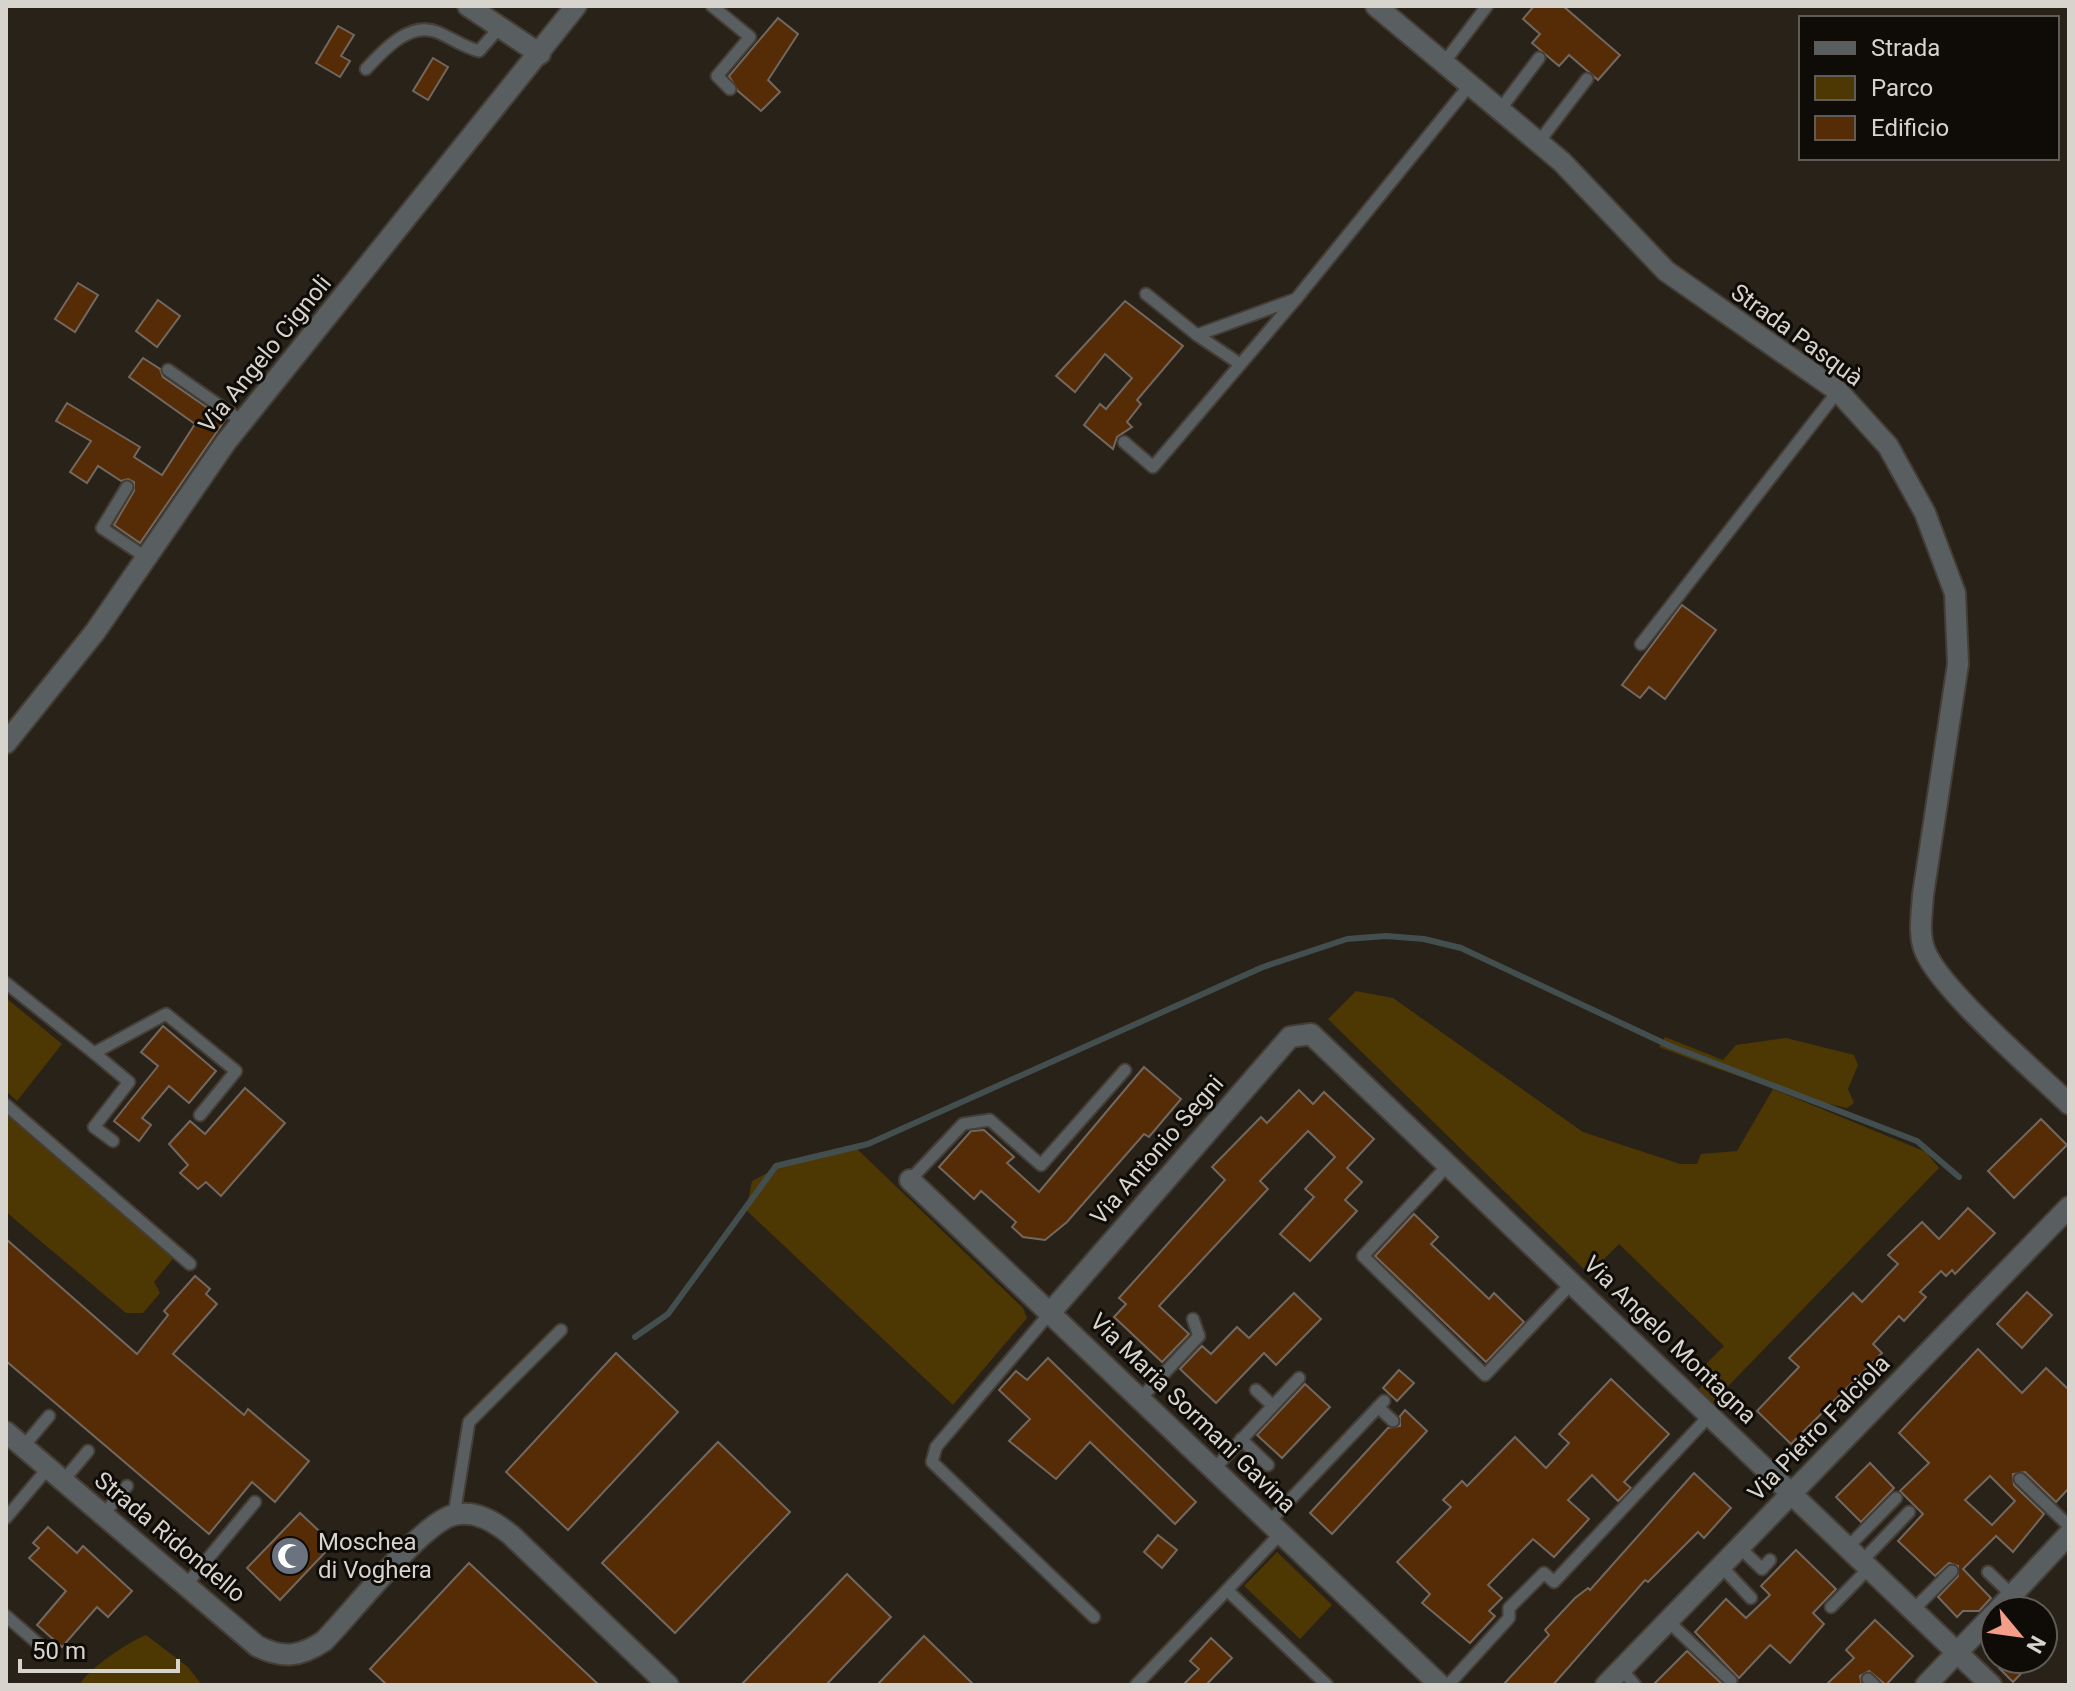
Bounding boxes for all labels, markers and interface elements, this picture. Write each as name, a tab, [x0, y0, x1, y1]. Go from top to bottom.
legend	[1799, 16, 2059, 160]
text: Strada	[1871, 34, 1940, 62]
text: Parco	[1871, 74, 1933, 102]
text: Edificio	[1871, 114, 1949, 142]
street label: Via Angelo Cignoli	[193, 270, 337, 438]
street label: Strada Pasquà	[1726, 278, 1868, 392]
street label: Via Antonio Segni	[1085, 1070, 1229, 1230]
street label: Via Angelo Montagna	[1578, 1250, 1762, 1430]
street label: Via Maria Sormani Gavina	[1084, 1307, 1302, 1519]
street label: Via Pietro Falciola	[1742, 1349, 1896, 1507]
street label: Strada Ridondello	[89, 1466, 251, 1608]
place label: Moschea di Voghera	[318, 1528, 432, 1584]
mosque icon: Moschea di Voghera	[269, 1535, 311, 1577]
north arrow	[1979, 1595, 2059, 1675]
scale bar	[20, 1623, 178, 1673]
text: N	[2021, 1632, 2051, 1657]
text: 50 m	[32, 1637, 86, 1665]

